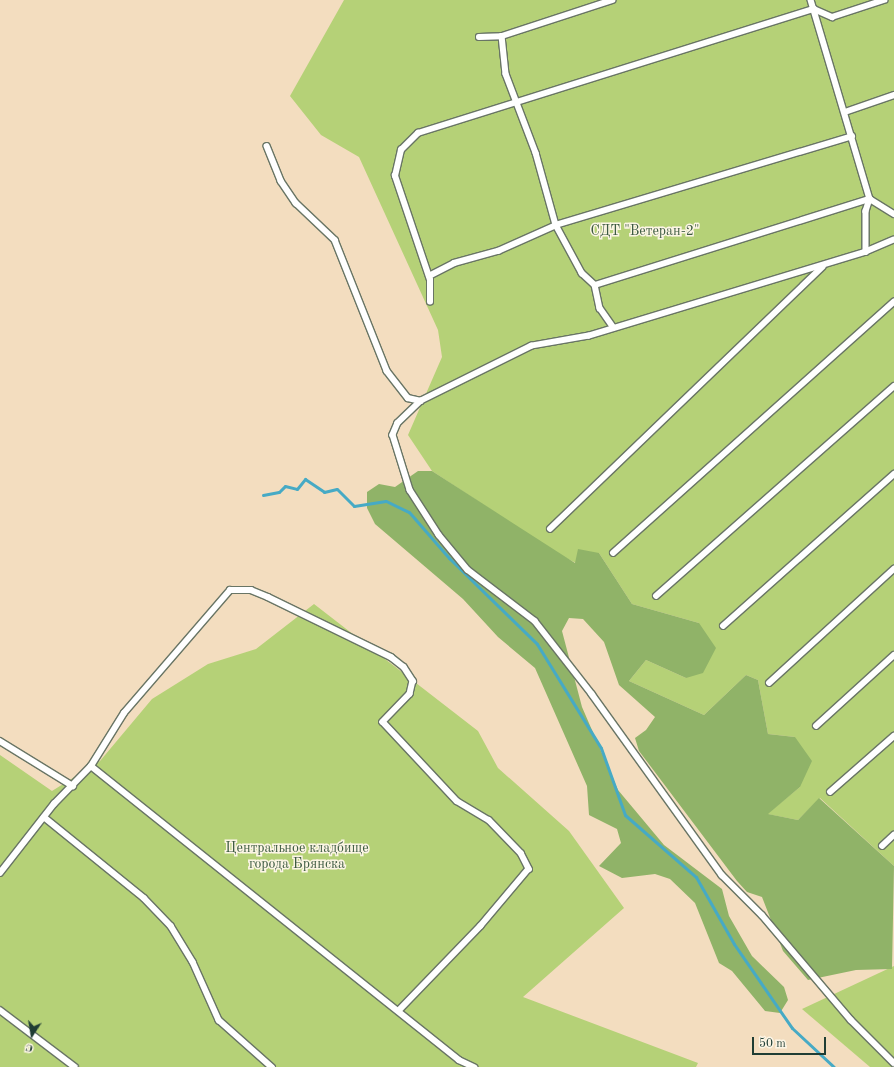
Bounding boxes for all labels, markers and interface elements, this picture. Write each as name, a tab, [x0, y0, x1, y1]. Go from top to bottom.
park label: СДТ "Ветеран-2"	[591, 223, 699, 239]
park label: Центральное кладбище города Брянска	[225, 840, 369, 872]
north arrow	[12, 1015, 52, 1055]
scale bar	[754, 1029, 828, 1055]
text: 50 m	[759, 1038, 786, 1050]
text: С	[25, 1041, 34, 1053]

